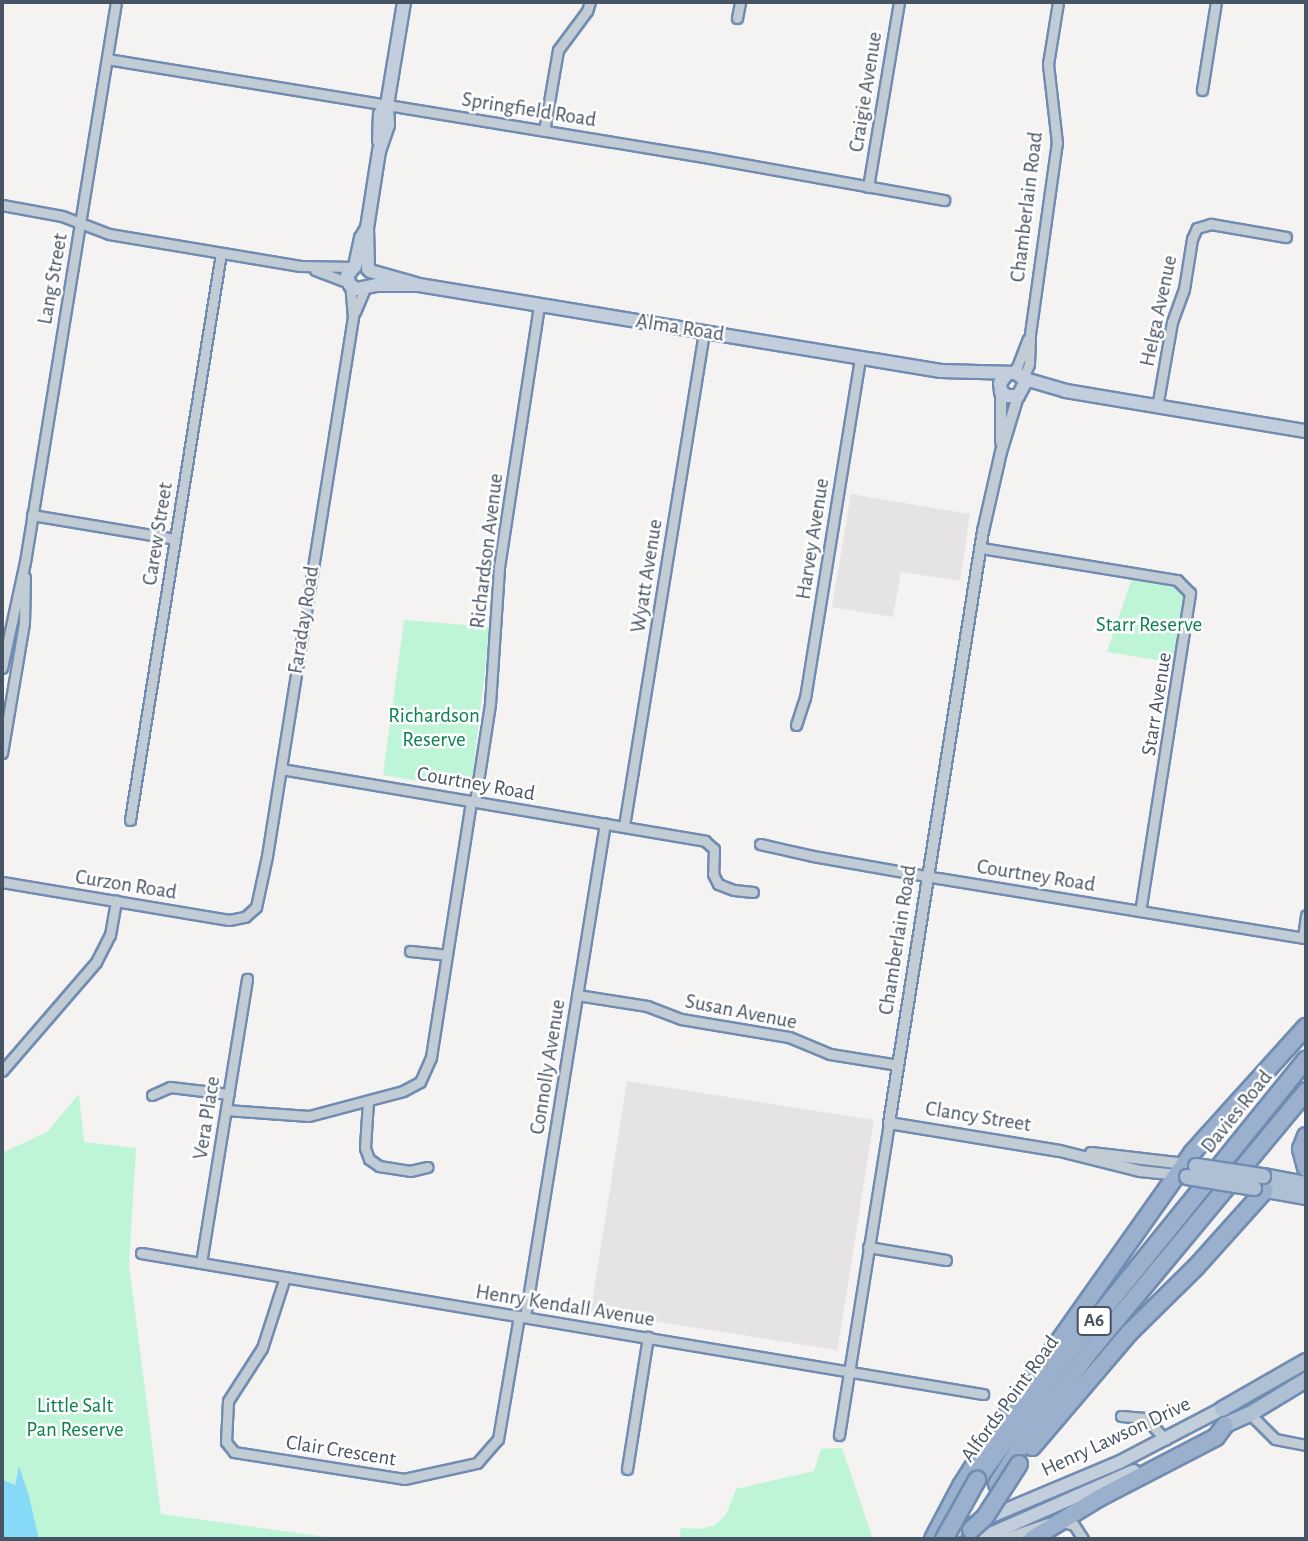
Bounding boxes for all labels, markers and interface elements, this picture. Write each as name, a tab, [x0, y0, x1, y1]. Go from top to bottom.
street label: Craigie Avenue	[844, 30, 888, 154]
street label: Springfield Road	[460, 87, 598, 133]
street label: Chamberlain Road	[1005, 130, 1049, 284]
street label: Lang Street	[33, 231, 73, 327]
street label: Helga Avenue	[1135, 253, 1183, 369]
street label: Alma Road	[634, 309, 726, 347]
street label: Richardson Avenue	[465, 472, 509, 630]
street label: Harvey Avenue	[791, 477, 835, 601]
street label: Carew Street	[137, 481, 179, 587]
street label: Wyatt Avenue	[626, 517, 668, 635]
street label: Faraday Road	[283, 564, 325, 676]
park label: Starr Reserve	[1096, 612, 1202, 638]
street label: Starr Avenue	[1136, 650, 1178, 758]
park label: Richardson Reserve	[388, 703, 480, 753]
street label: Courtney Road	[415, 761, 537, 807]
street label: Courtney Road	[975, 854, 1097, 898]
street label: Chamberlain Road	[874, 863, 922, 1017]
street label: Curzon Road	[73, 865, 179, 905]
street label: Susan Avenue	[683, 989, 799, 1035]
street label: Connolly Avenue	[525, 998, 571, 1136]
street label: Davies Road	[1196, 1065, 1278, 1159]
street label: Vera Place	[188, 1075, 226, 1161]
street label: Clancy Street	[923, 1096, 1033, 1138]
street label: Henry Kendall Avenue	[474, 1279, 656, 1333]
road number: A6	[1076, 1306, 1112, 1336]
street label: Alfords Point Road	[956, 1331, 1064, 1467]
street label: Henry Lawson Drive	[1037, 1391, 1195, 1483]
park label: Little Salt Pan Reserve	[26, 1393, 124, 1443]
street label: Clair Crescent	[284, 1430, 398, 1472]

